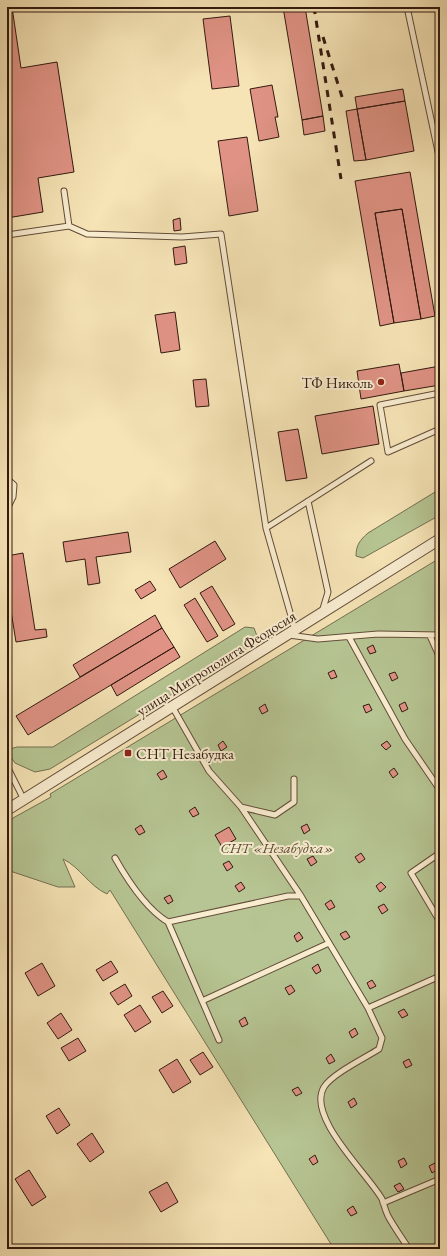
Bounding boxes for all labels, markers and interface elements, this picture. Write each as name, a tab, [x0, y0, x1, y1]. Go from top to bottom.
place label: ТФ Николь	[302, 373, 373, 392]
marker: ТФ Николь	[376, 377, 386, 387]
street label: улица Митрополита Феодосия	[133, 606, 300, 720]
place label: СНТ Незабудка	[136, 744, 234, 763]
marker: СНТ Незабудка	[123, 748, 133, 758]
park label: СНТ «Незабудка»	[220, 838, 334, 857]

